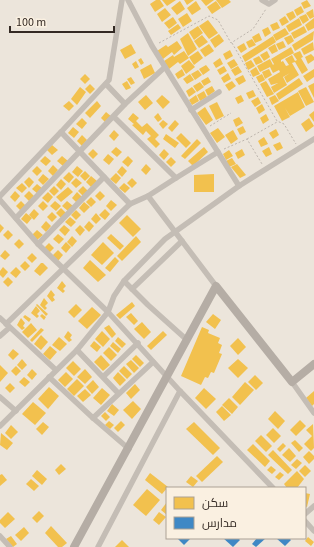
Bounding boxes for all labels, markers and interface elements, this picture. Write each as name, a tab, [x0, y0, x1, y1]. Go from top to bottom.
scale bar	[10, 8, 114, 34]
text: 100 m	[16, 14, 46, 31]
legend	[166, 487, 306, 539]
text: سكن	[202, 495, 228, 512]
text: مدارس	[202, 515, 237, 532]

